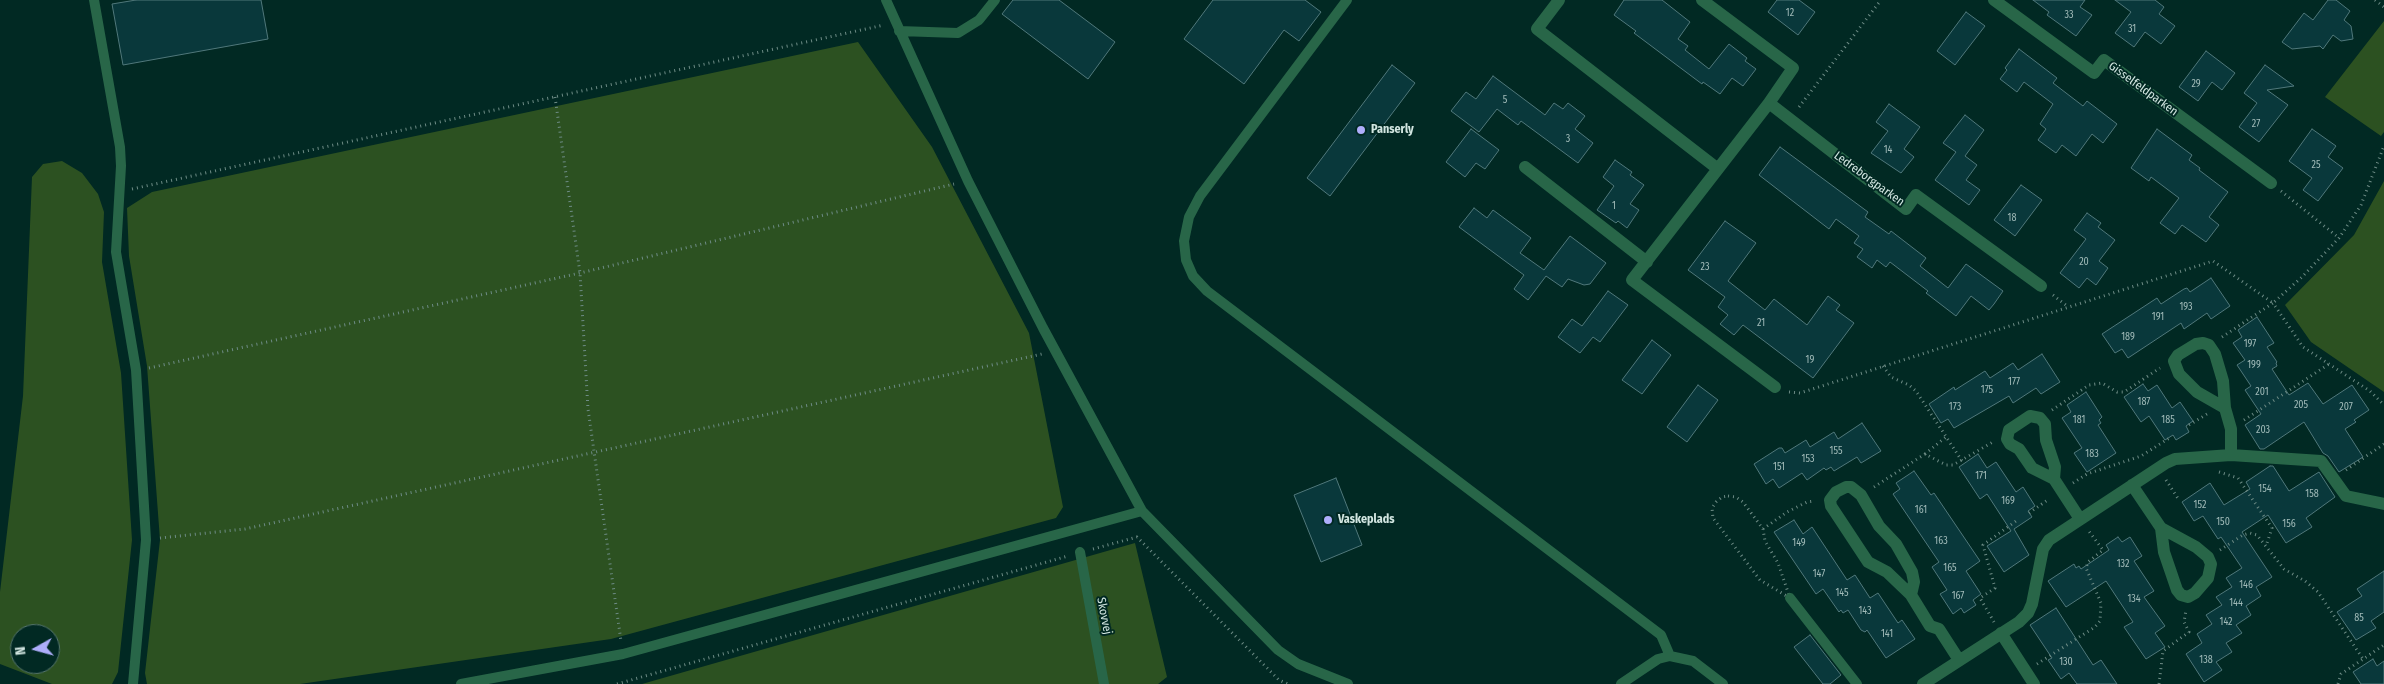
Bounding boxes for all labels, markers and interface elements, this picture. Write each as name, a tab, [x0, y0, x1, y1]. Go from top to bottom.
house number: 12	[1786, 7, 1794, 19]
house number: 33	[2064, 9, 2074, 21]
house number: 31	[2128, 23, 2136, 35]
street label: Gisselfeldparken	[2106, 59, 2180, 119]
house number: 29	[2191, 78, 2201, 90]
house number: 5	[1503, 94, 1507, 106]
house number: 27	[2252, 118, 2260, 130]
place label: Panserly	[1371, 123, 1414, 137]
marker: Panserly	[1355, 124, 1367, 136]
house number: 3	[1566, 133, 1570, 145]
house number: 14	[1884, 144, 1892, 156]
street label: Ledreborgparken	[1831, 149, 1907, 209]
house number: 25	[2312, 159, 2320, 171]
house number: 1	[1612, 200, 1616, 212]
house number: 18	[2008, 212, 2016, 224]
house number: 20	[2079, 256, 2089, 268]
house number: 23	[1701, 261, 1709, 273]
house number: 193	[2179, 301, 2193, 313]
house number: 191	[2152, 311, 2164, 323]
house number: 21	[1757, 317, 1765, 329]
house number: 189	[2121, 331, 2135, 343]
house number: 197	[2244, 338, 2256, 350]
house number: 19	[1806, 354, 1814, 366]
house number: 199	[2247, 359, 2261, 371]
house number: 177	[2008, 376, 2020, 388]
house number: 175	[1981, 384, 1993, 396]
house number: 201	[2255, 386, 2269, 398]
house number: 187	[2138, 396, 2150, 408]
house number: 205	[2294, 399, 2308, 411]
house number: 173	[1949, 401, 1961, 413]
house number: 207	[2339, 401, 2353, 413]
house number: 181	[2073, 414, 2085, 426]
house number: 185	[2161, 414, 2175, 426]
house number: 203	[2256, 424, 2270, 436]
house number: 155	[1829, 445, 1843, 457]
house number: 183	[2085, 448, 2099, 460]
house number: 153	[1802, 453, 1814, 465]
house number: 151	[1773, 461, 1785, 473]
house number: 171	[1975, 470, 1987, 482]
house number: 154	[2258, 483, 2272, 495]
house number: 158	[2305, 488, 2319, 500]
house number: 169	[2001, 495, 2015, 507]
house number: 152	[2194, 499, 2206, 511]
house number: 161	[1915, 504, 1927, 516]
place label: Vaskeplads	[1338, 513, 1395, 527]
marker: Vaskeplads	[1322, 514, 1334, 526]
house number: 150	[2216, 516, 2230, 528]
house number: 156	[2282, 518, 2296, 530]
house number: 163	[1934, 535, 1948, 547]
house number: 149	[1792, 537, 1806, 549]
house number: 132	[2117, 558, 2129, 570]
house number: 165	[1943, 562, 1957, 574]
house number: 147	[1813, 568, 1825, 580]
house number: 146	[2239, 579, 2253, 591]
house number: 145	[1835, 587, 1849, 599]
house number: 167	[1952, 590, 1964, 602]
house number: 134	[2127, 593, 2141, 605]
street label: Skovvej	[1093, 596, 1115, 636]
house number: 144	[2229, 597, 2243, 609]
house number: 143	[1858, 605, 1872, 617]
house number: 85	[2354, 612, 2364, 624]
house number: 142	[2219, 616, 2233, 628]
north arrow	[10, 624, 60, 674]
house number: 141	[1881, 628, 1893, 640]
text: N	[12, 646, 30, 656]
house number: 138	[2199, 654, 2213, 666]
house number: 130	[2059, 656, 2073, 668]

